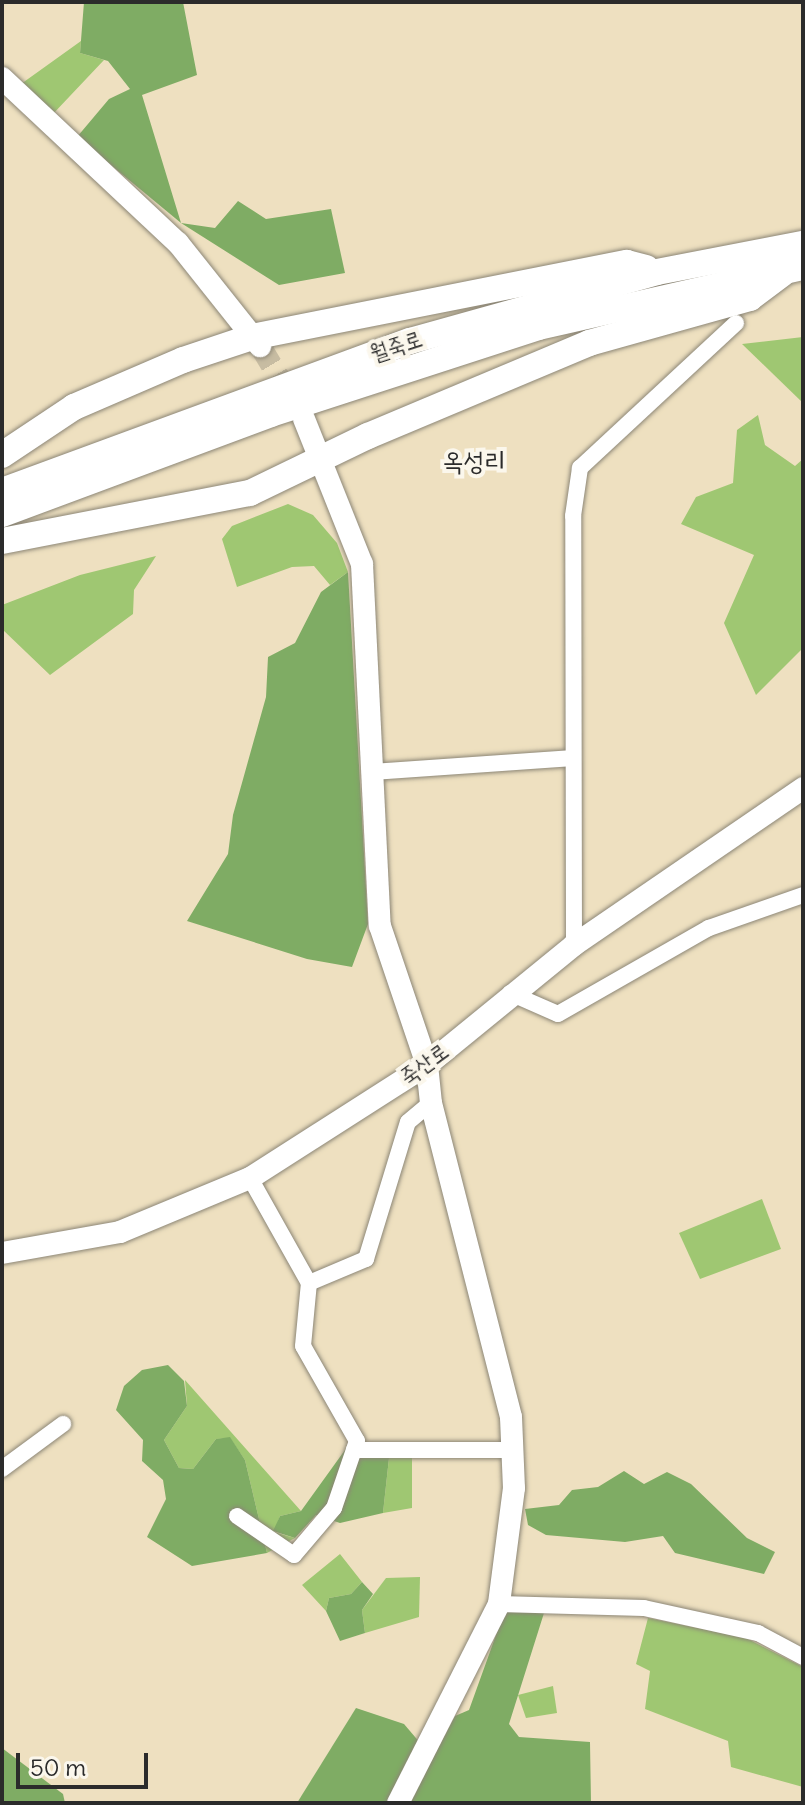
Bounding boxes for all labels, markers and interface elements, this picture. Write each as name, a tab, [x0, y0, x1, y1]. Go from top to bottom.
street label: 월죽로	[367, 325, 425, 367]
district label: 옥성리	[443, 445, 505, 477]
street label: 죽산로	[395, 1038, 453, 1090]
scale bar	[20, 1737, 152, 1787]
text: 50 m	[30, 1752, 86, 1782]

